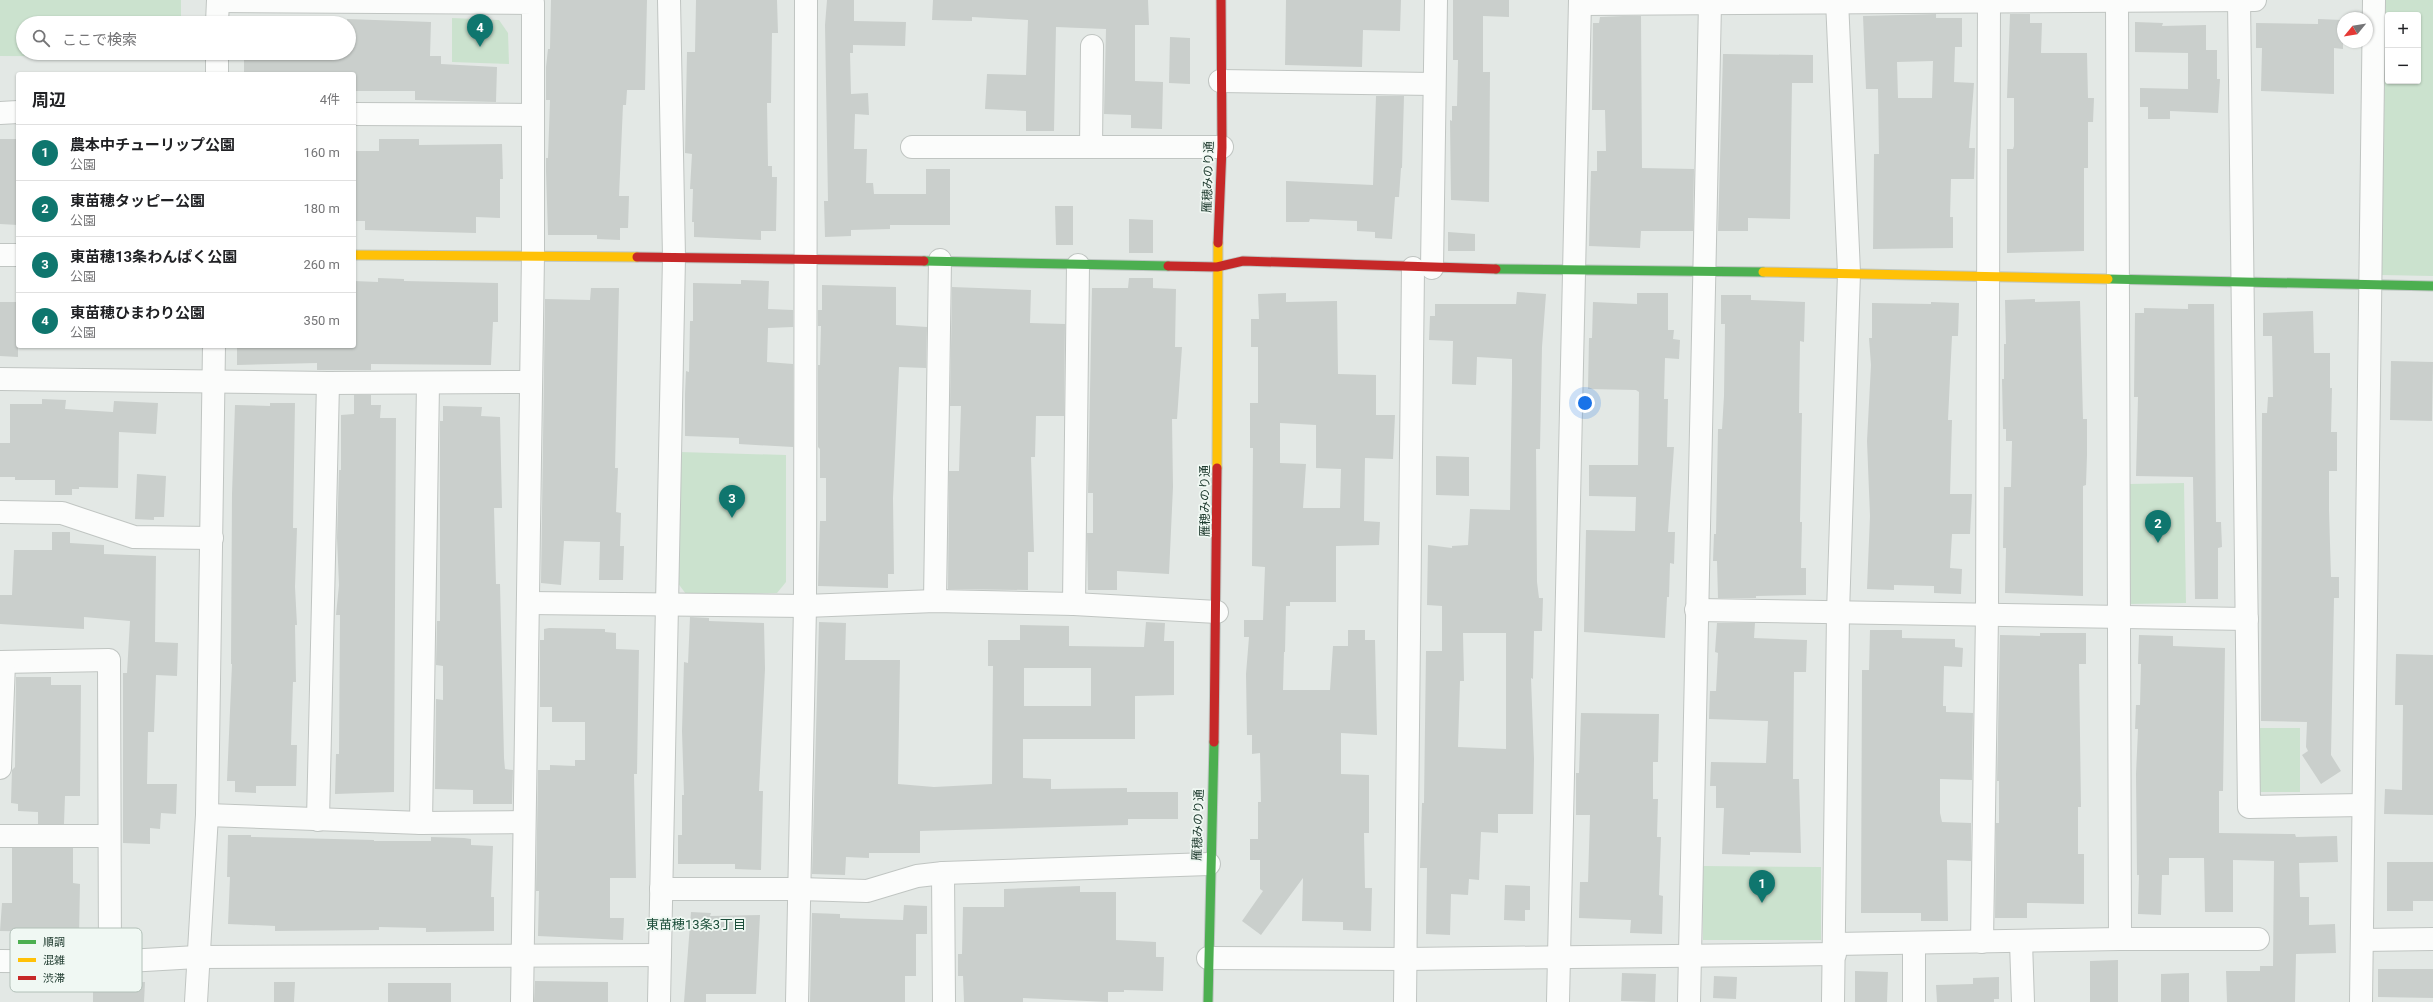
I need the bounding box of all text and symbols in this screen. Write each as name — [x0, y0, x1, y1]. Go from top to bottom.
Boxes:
north arrow — [2337, 12, 2373, 48]
map controls — [2385, 12, 2421, 84]
button: + — [2385, 12, 2421, 48]
pin: 4 — [467, 14, 493, 47]
search box — [16, 16, 356, 60]
icon: search — [30, 27, 52, 49]
text: ここで検索 — [62, 31, 137, 49]
button: − — [2385, 48, 2421, 84]
text: 周辺 — [32, 90, 66, 110]
text: 4件 — [320, 92, 340, 107]
text: 農本中チューリップ公園 — [70, 136, 235, 154]
street label: 雁穂みのり通 — [1200, 141, 1216, 213]
text: 1 — [41, 145, 49, 160]
text: 160 m — [303, 145, 340, 160]
text: 公園 — [70, 157, 96, 172]
text: 東苗穂タッピー公園 — [70, 192, 205, 210]
text: 2 — [41, 201, 49, 216]
text: 180 m — [303, 201, 340, 216]
text: 公園 — [70, 213, 96, 228]
text: 東苗穂13条わんぱく公園 — [70, 248, 237, 266]
text: 3 — [41, 257, 49, 272]
text: 260 m — [303, 257, 340, 272]
text: 公園 — [70, 269, 96, 284]
text: 東苗穂ひまわり公園 — [70, 304, 205, 322]
text: 4 — [41, 313, 49, 328]
text: 350 m — [303, 313, 340, 328]
text: 公園 — [70, 325, 96, 340]
your location — [1575, 393, 1595, 413]
street label: 雁穂みのり通 — [1198, 465, 1212, 537]
pin: 3 — [719, 485, 745, 518]
pin: 2 — [2145, 510, 2171, 543]
street label: 雁穂みのり通 — [1190, 789, 1206, 861]
pin: 1 — [1749, 870, 1775, 903]
district label: 東苗穂13条3丁目 — [646, 917, 746, 932]
legend — [10, 928, 142, 992]
text: 順調 — [43, 936, 65, 949]
text: 混雑 — [43, 954, 65, 967]
text: 渋滞 — [43, 972, 65, 985]

